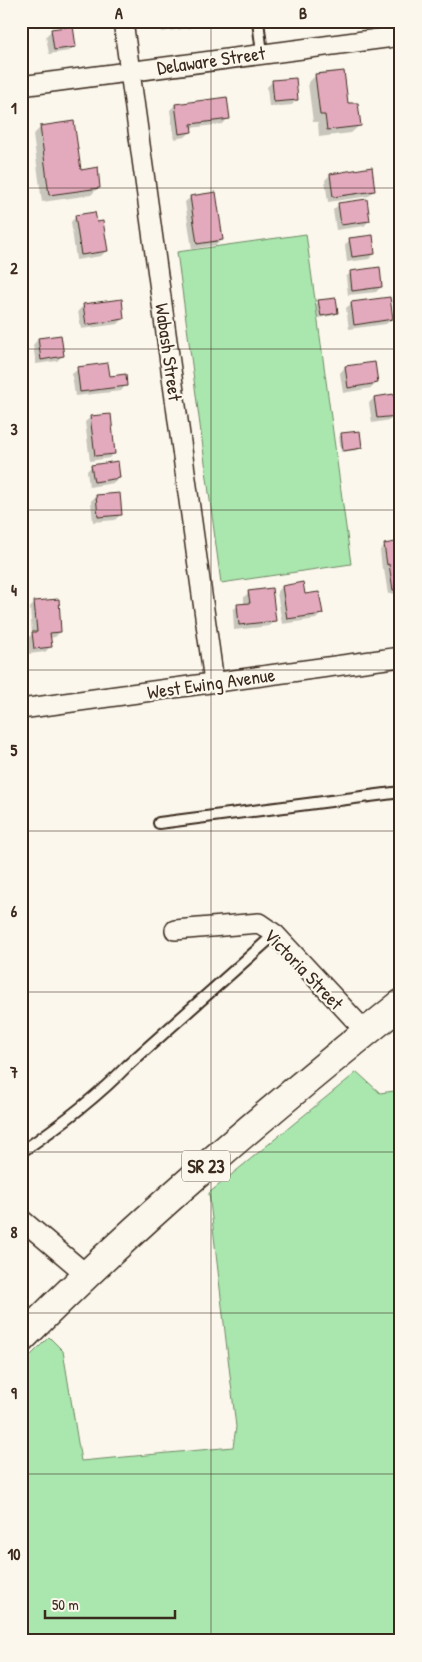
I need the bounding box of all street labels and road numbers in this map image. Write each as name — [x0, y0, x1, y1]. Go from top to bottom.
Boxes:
street label: Delaware Street — [155, 39, 267, 80]
street label: Wabash Street — [149, 302, 189, 403]
street label: West Ewing Avenue — [146, 661, 277, 705]
street label: Victoria Street — [258, 923, 350, 1016]
road number: SR 23 — [182, 1150, 230, 1182]

